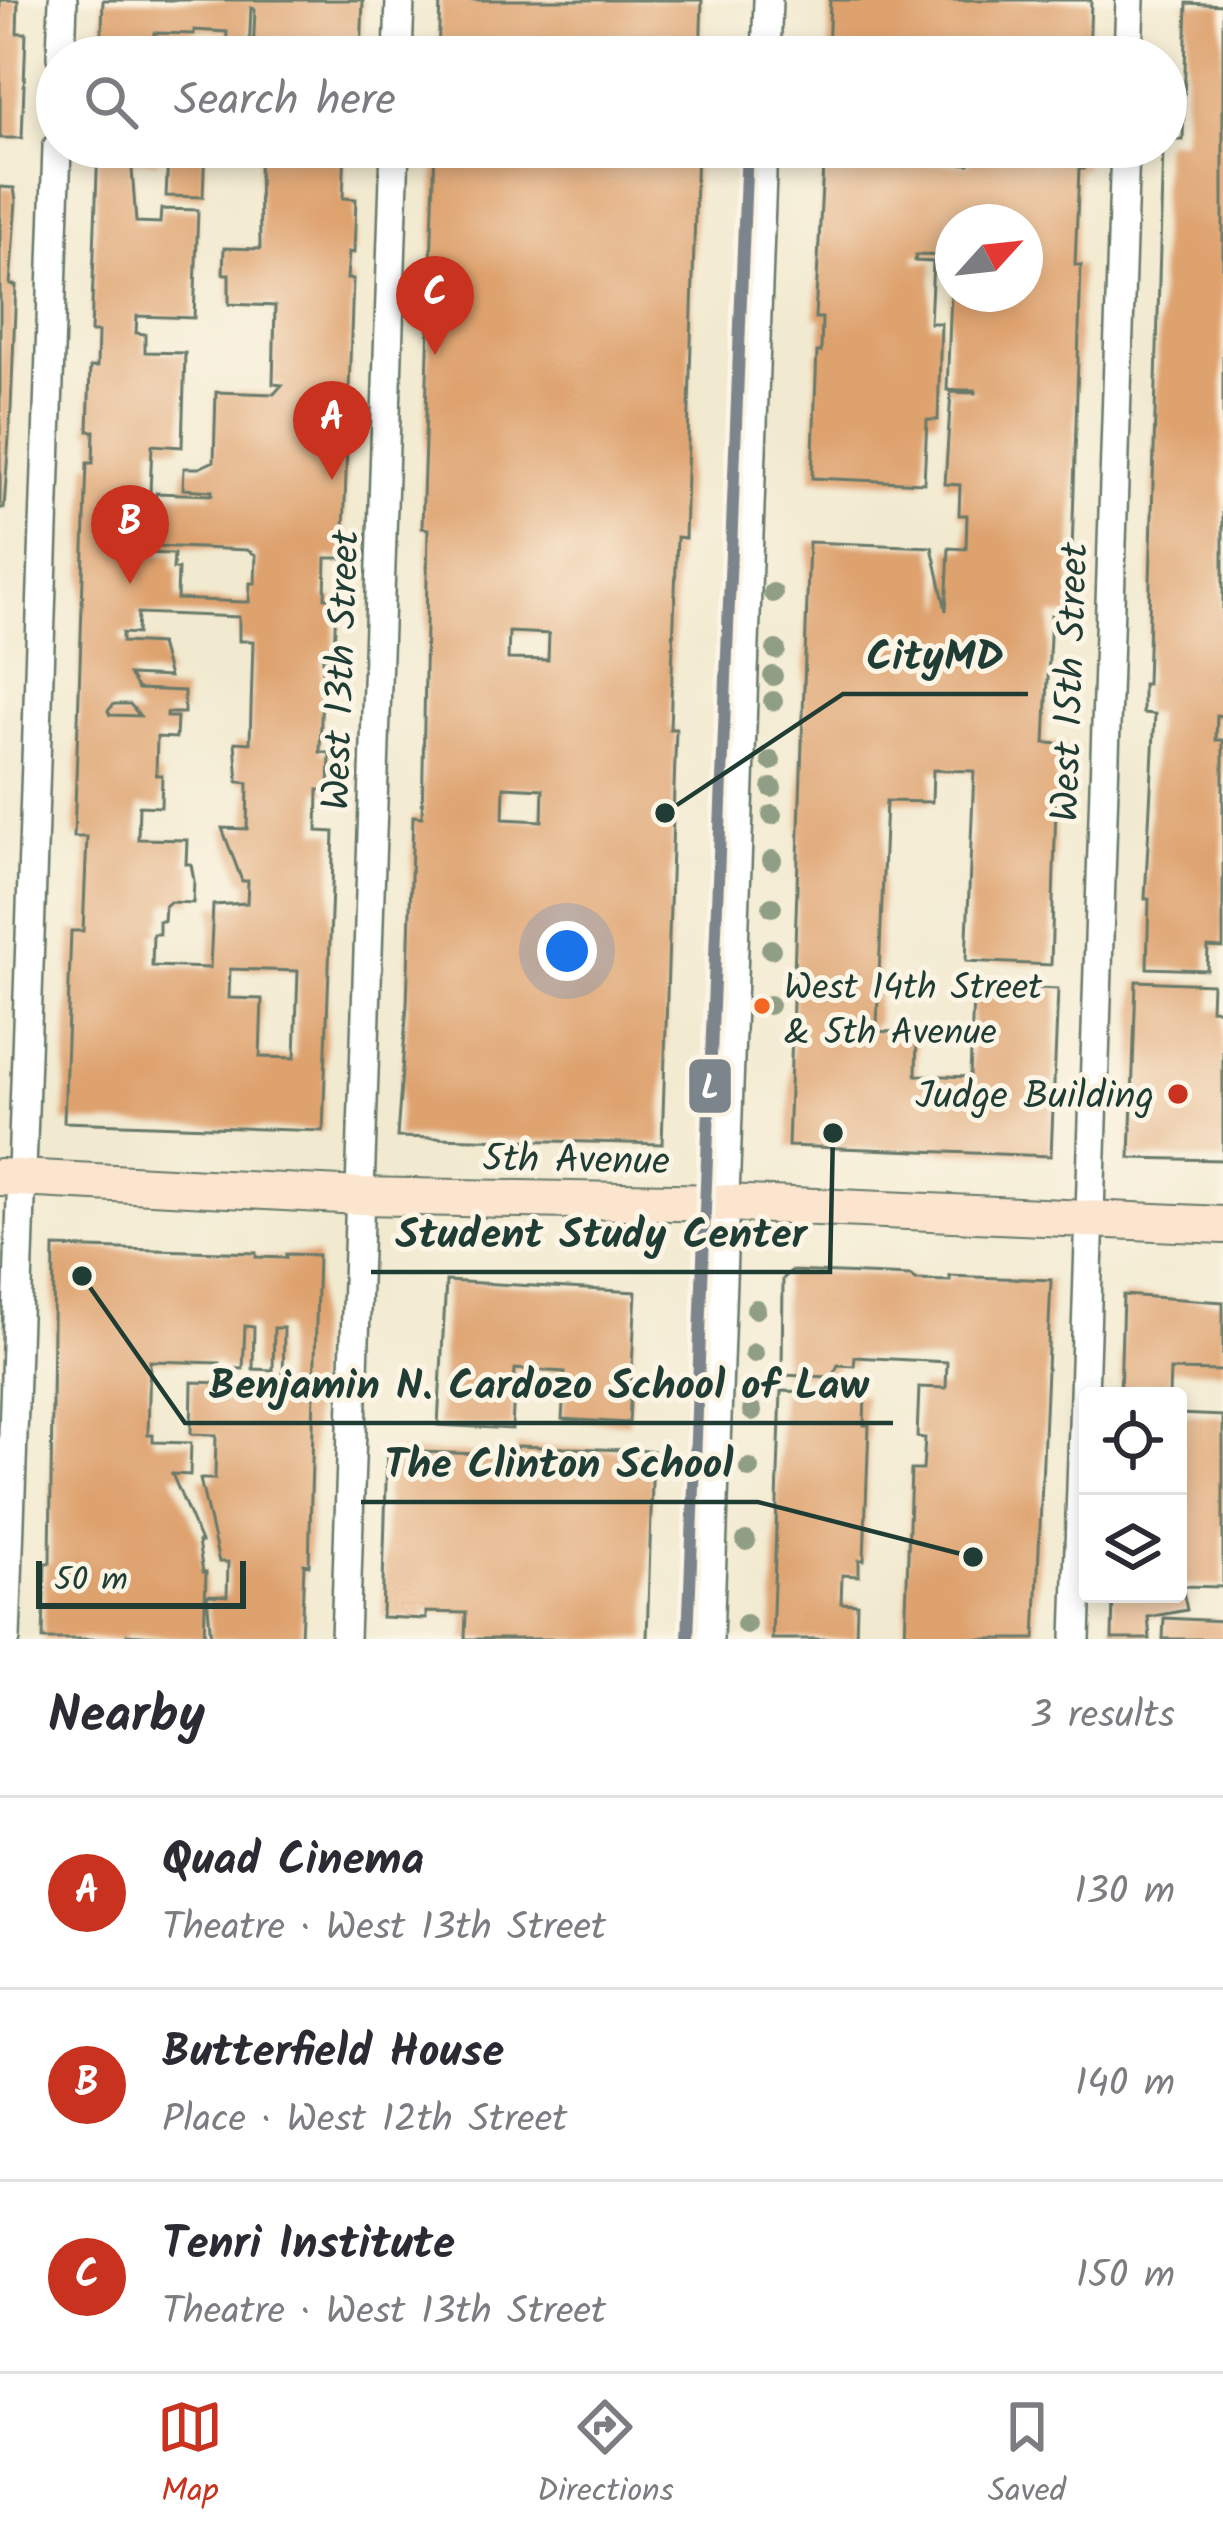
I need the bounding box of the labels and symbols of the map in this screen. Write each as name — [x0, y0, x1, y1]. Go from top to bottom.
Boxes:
north arrow — [935, 204, 1043, 312]
pin: C — [396, 256, 474, 355]
pin: A — [293, 381, 371, 480]
pin: B — [91, 485, 169, 584]
street label: West 13th Street — [307, 528, 379, 811]
street label: West 15th Street — [1036, 541, 1108, 823]
callout: CityMD — [843, 616, 1028, 694]
text: CityMD — [866, 625, 1004, 692]
your location — [537, 921, 597, 981]
place label: West 14th Street & 5th Avenue — [784, 961, 1043, 1063]
marker: West 14th Street & 5th Avenue — [751, 995, 773, 1017]
line badge: L — [687, 1057, 733, 1115]
text: L — [701, 1063, 719, 1116]
place label: Judge Building — [915, 1067, 1154, 1129]
marker: Judge Building — [1165, 1081, 1191, 1107]
street label: 5th Avenue — [482, 1129, 670, 1195]
callout: Student Study Center — [371, 1194, 830, 1272]
text: Student Study Center — [395, 1203, 809, 1270]
callout: Benjamin N. Cardozo School of Law — [185, 1345, 893, 1423]
text: Benjamin N. Cardozo School of Law — [209, 1354, 870, 1421]
callout: The Clinton School — [361, 1424, 758, 1502]
text: The Clinton School — [385, 1433, 734, 1500]
scale bar — [36, 1555, 246, 1608]

